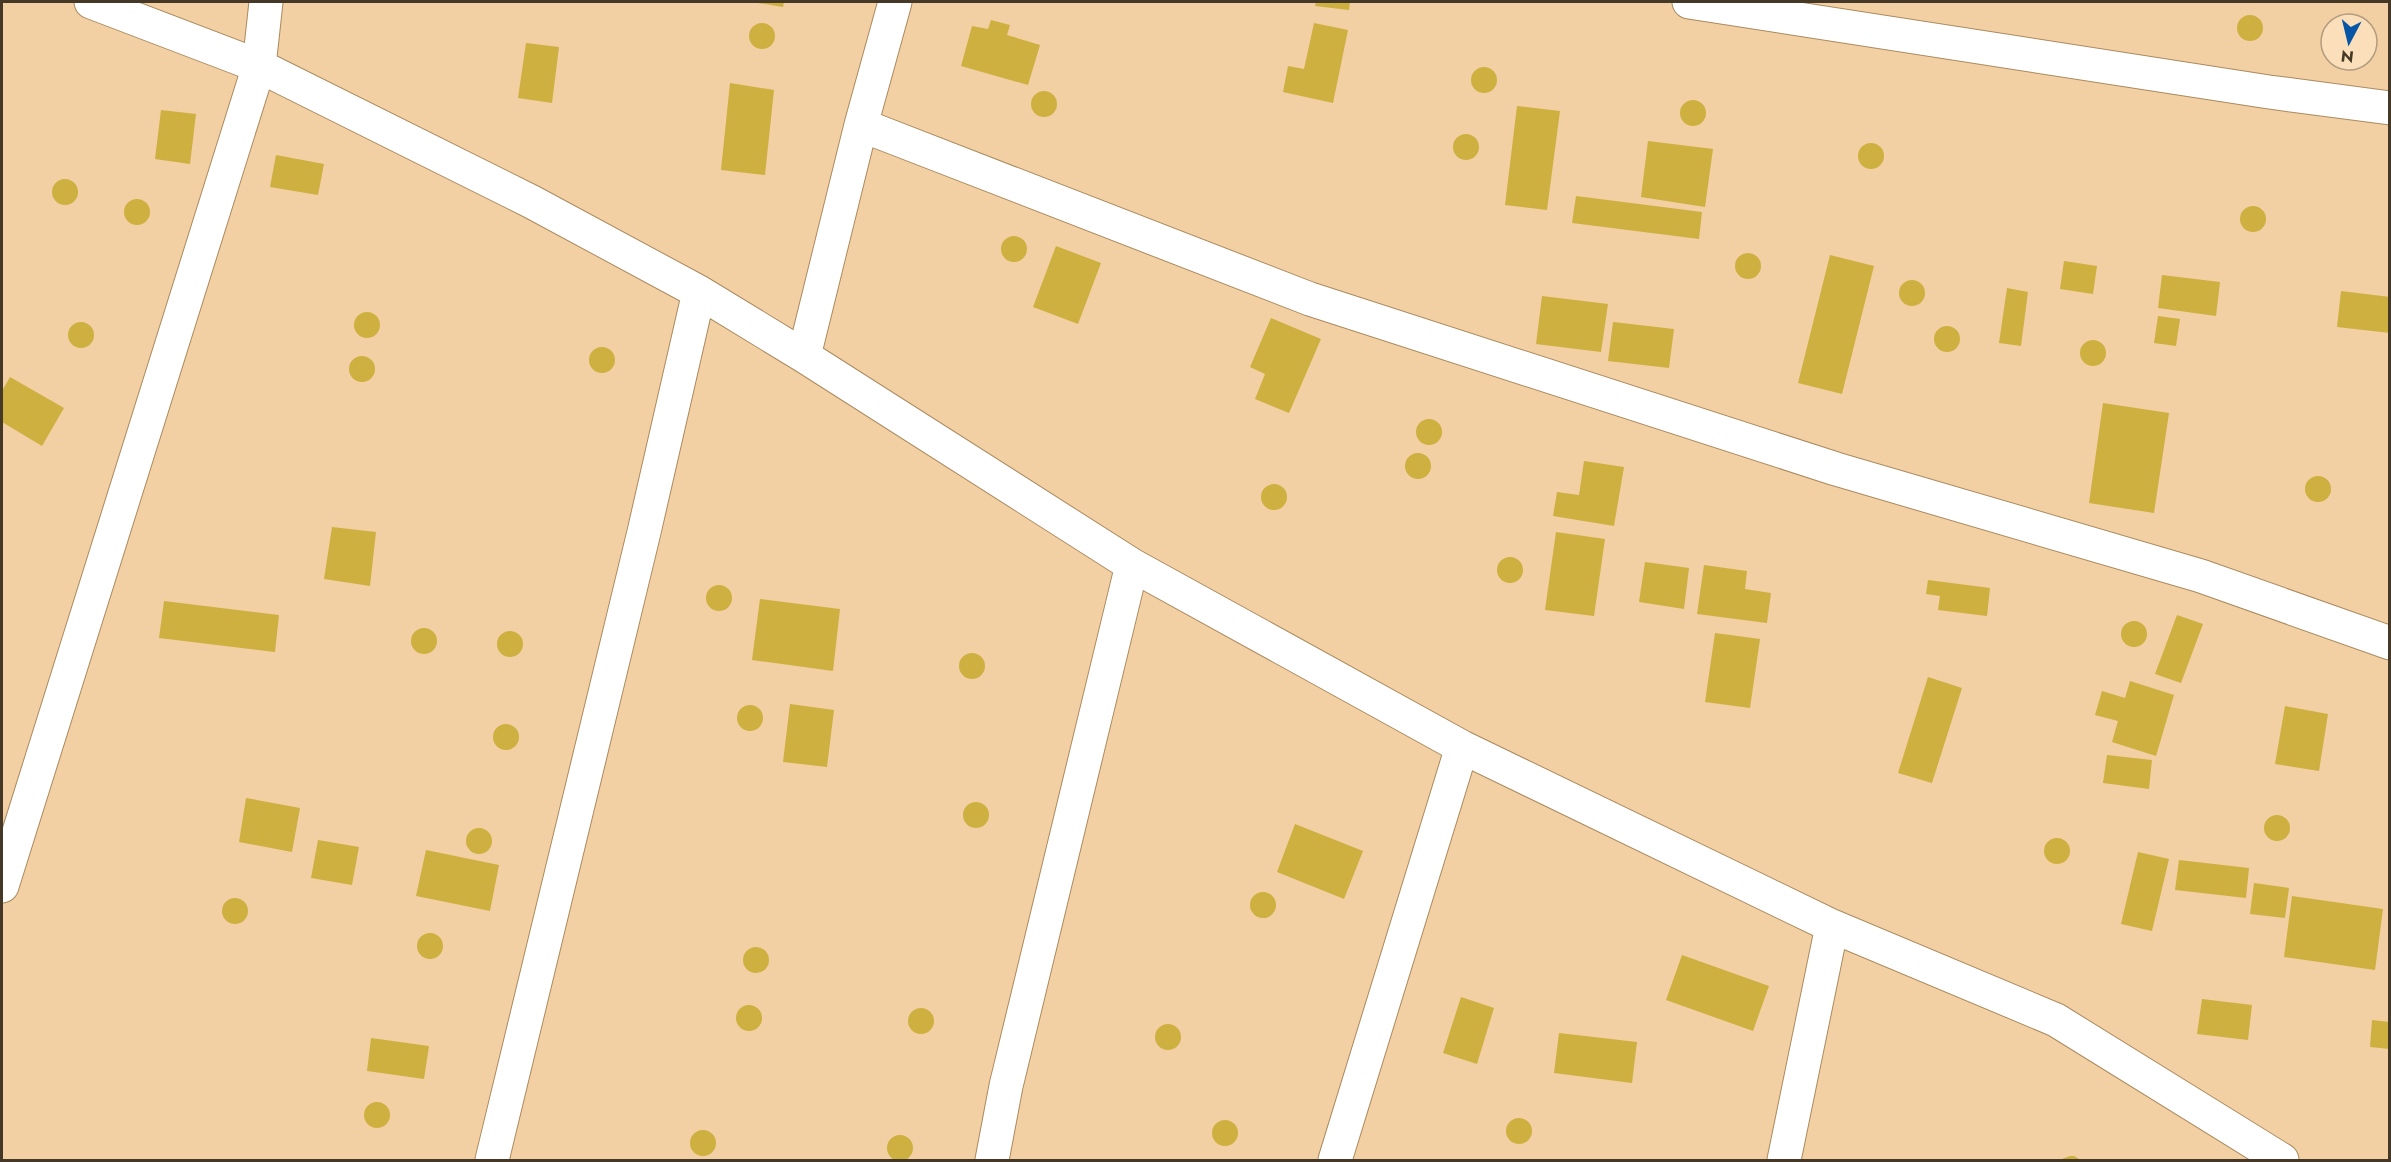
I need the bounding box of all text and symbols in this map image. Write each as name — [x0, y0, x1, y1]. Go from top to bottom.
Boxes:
north arrow — [2319, 12, 2379, 72]
text: N — [2340, 44, 2355, 69]

